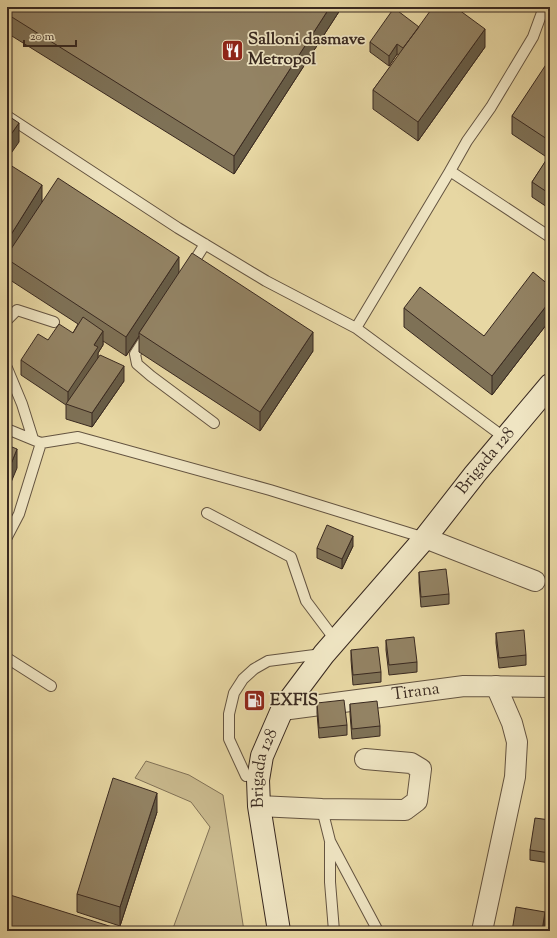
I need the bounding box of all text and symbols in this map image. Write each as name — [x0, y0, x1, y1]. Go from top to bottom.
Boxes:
scale bar — [24, 22, 76, 48]
text: 20 m — [30, 28, 55, 46]
place label: Salloni dasmave Metropol — [248, 28, 365, 72]
restaurant icon: Salloni dasmave Metropol — [220, 37, 246, 63]
street label: Brigada 128 — [451, 422, 521, 500]
street label: Tirana — [390, 677, 441, 707]
fuel station icon: EXFIS — [241, 688, 267, 714]
place label: EXFIS — [270, 689, 318, 713]
street label: Brigada 128 — [246, 725, 284, 809]

